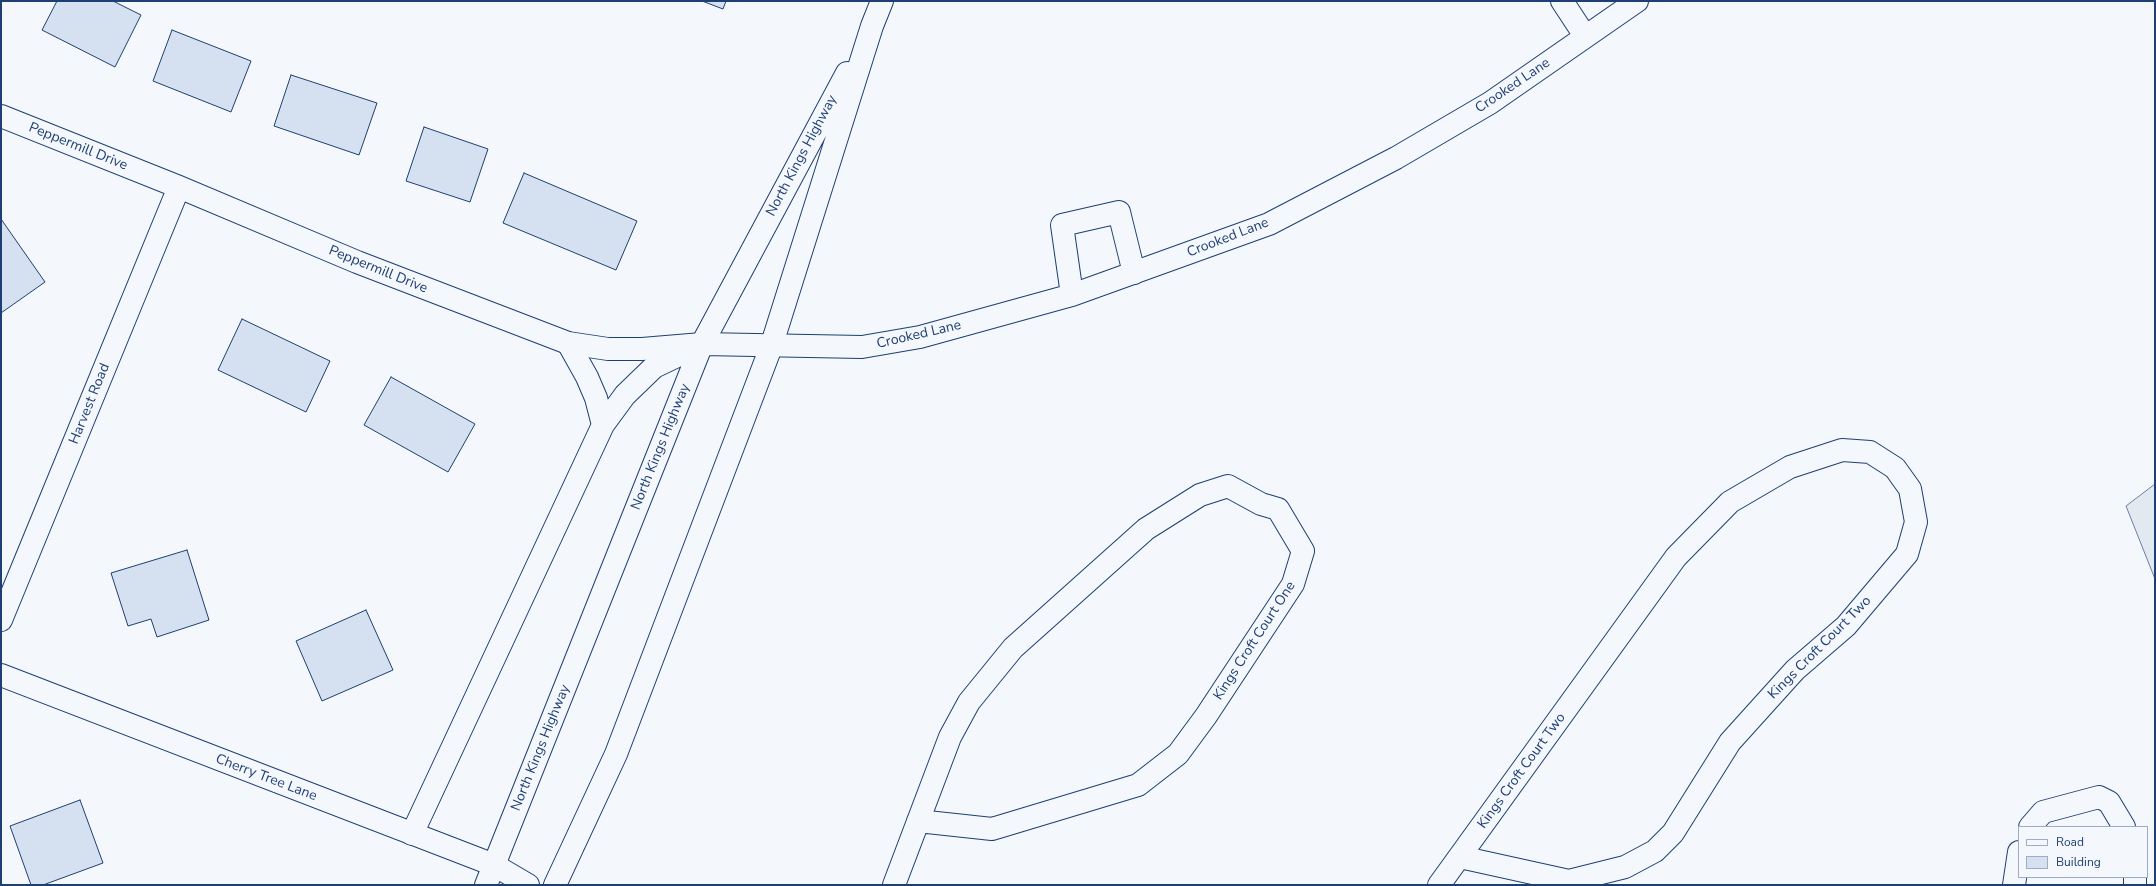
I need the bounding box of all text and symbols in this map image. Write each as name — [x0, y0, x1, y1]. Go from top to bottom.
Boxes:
street label: Crooked Lane — [1473, 55, 1553, 117]
street label: North Kings Highway — [763, 93, 841, 219]
street label: Peppermill Drive — [26, 120, 130, 174]
street label: Crooked Lane — [1185, 215, 1271, 261]
street label: Peppermill Drive — [326, 243, 430, 297]
street label: Crooked Lane — [875, 317, 963, 353]
street label: Harvest Road — [66, 361, 114, 447]
street label: North Kings Highway — [628, 381, 694, 513]
street label: Kings Croft Court One — [1210, 579, 1300, 703]
street label: Kings Croft Court Two — [1765, 593, 1875, 703]
street label: North Kings Highway — [508, 682, 574, 814]
street label: Kings Croft Court Two — [1474, 710, 1570, 832]
street label: Cherry Tree Lane — [213, 751, 319, 805]
legend — [2018, 826, 2148, 878]
text: Road — [2056, 834, 2084, 850]
text: Building — [2056, 854, 2101, 870]

